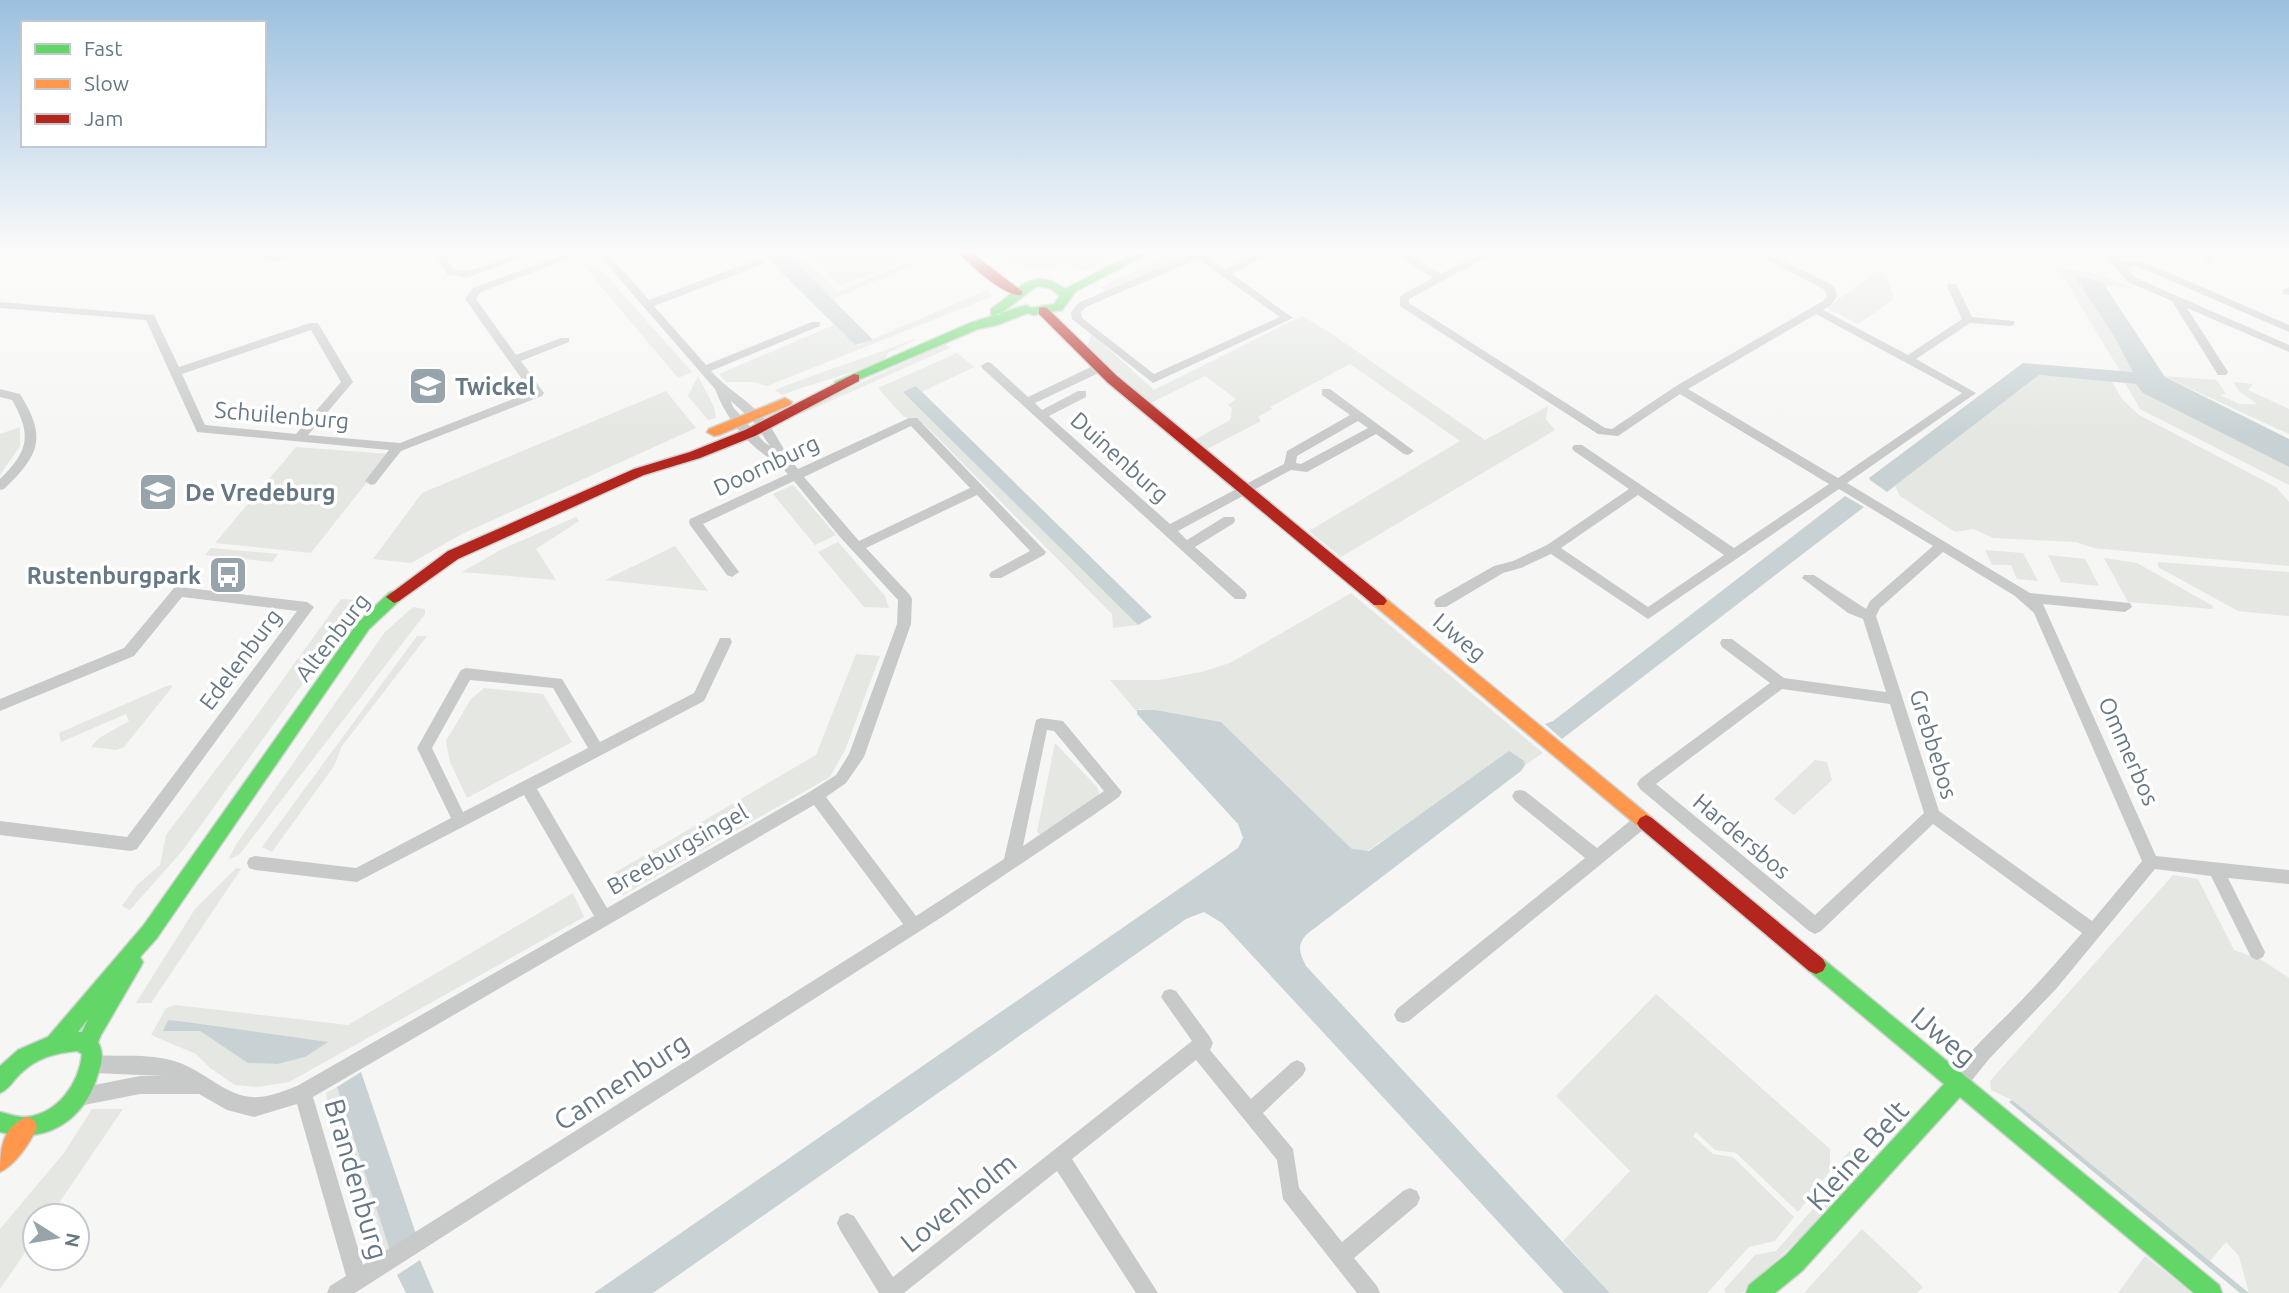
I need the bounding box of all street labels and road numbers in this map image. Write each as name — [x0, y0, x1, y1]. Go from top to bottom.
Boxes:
street label: Schuilenburg — [214, 397, 350, 433]
street label: Duinenburg — [1066, 407, 1174, 507]
street label: Doornburg — [709, 430, 823, 500]
street label: Altenburg — [290, 588, 374, 686]
street label: Edelenburg — [194, 604, 286, 714]
street label: IJweg — [1429, 608, 1491, 666]
street label: Grebbebos — [1906, 686, 1962, 802]
street label: Ommerbos — [2094, 693, 2164, 809]
street label: Hardersbos — [1689, 788, 1795, 884]
street label: Breeburgsingel — [602, 799, 752, 899]
street label: IJweg — [1906, 1000, 1982, 1072]
street label: Cannenburg — [548, 1026, 694, 1136]
street label: Kleine Belt — [1800, 1094, 1914, 1216]
street label: Brandenburg — [319, 1095, 395, 1263]
street label: Lovenholm — [894, 1146, 1022, 1258]

